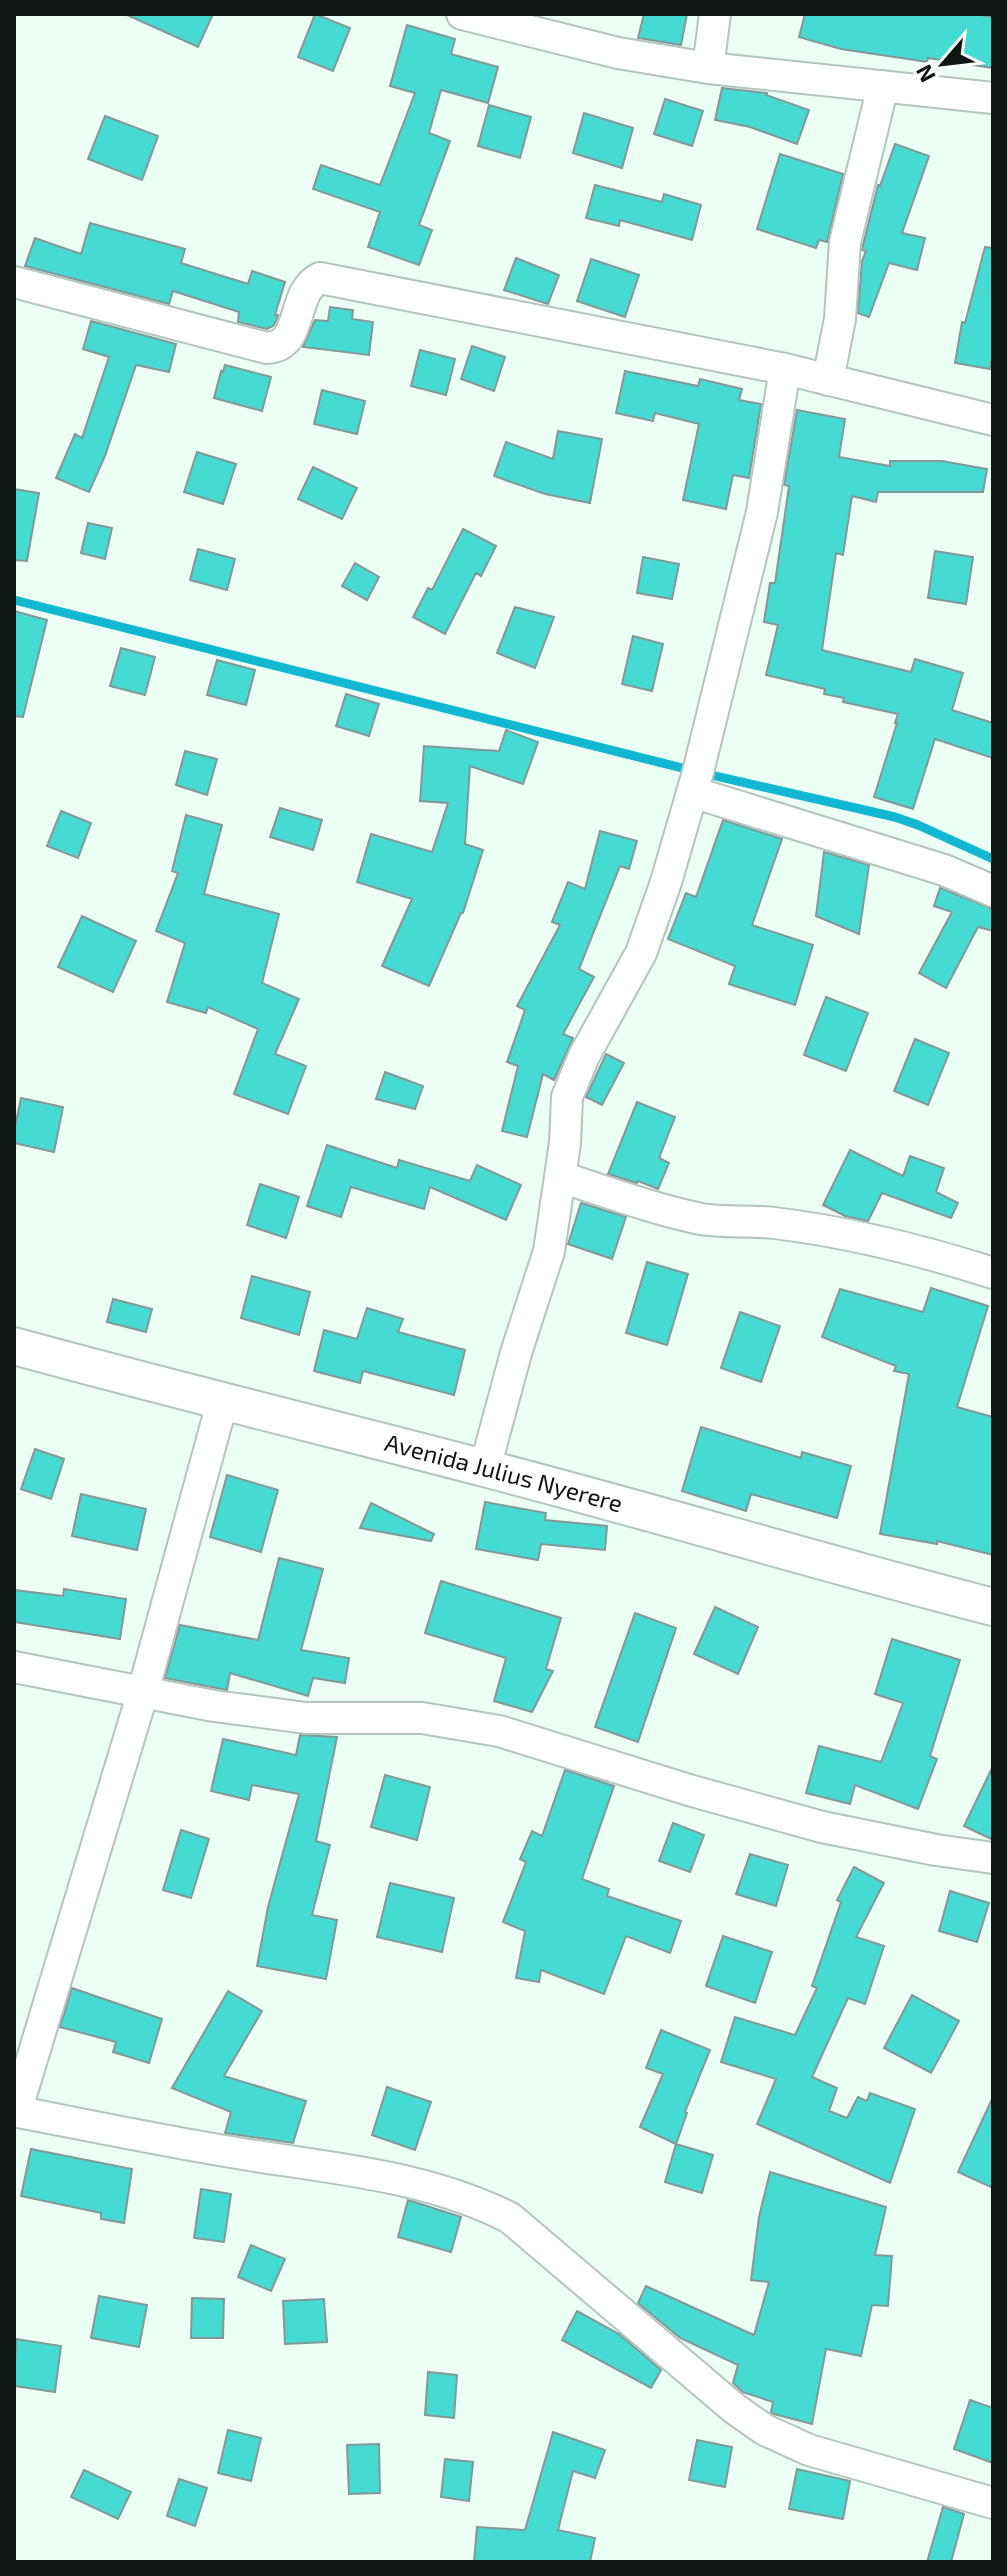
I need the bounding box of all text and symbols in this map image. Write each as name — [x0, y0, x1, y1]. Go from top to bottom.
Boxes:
north arrow — [903, 24, 983, 104]
text: N — [909, 61, 940, 87]
street label: Avenida Julius Nyerere — [382, 1427, 626, 1518]

